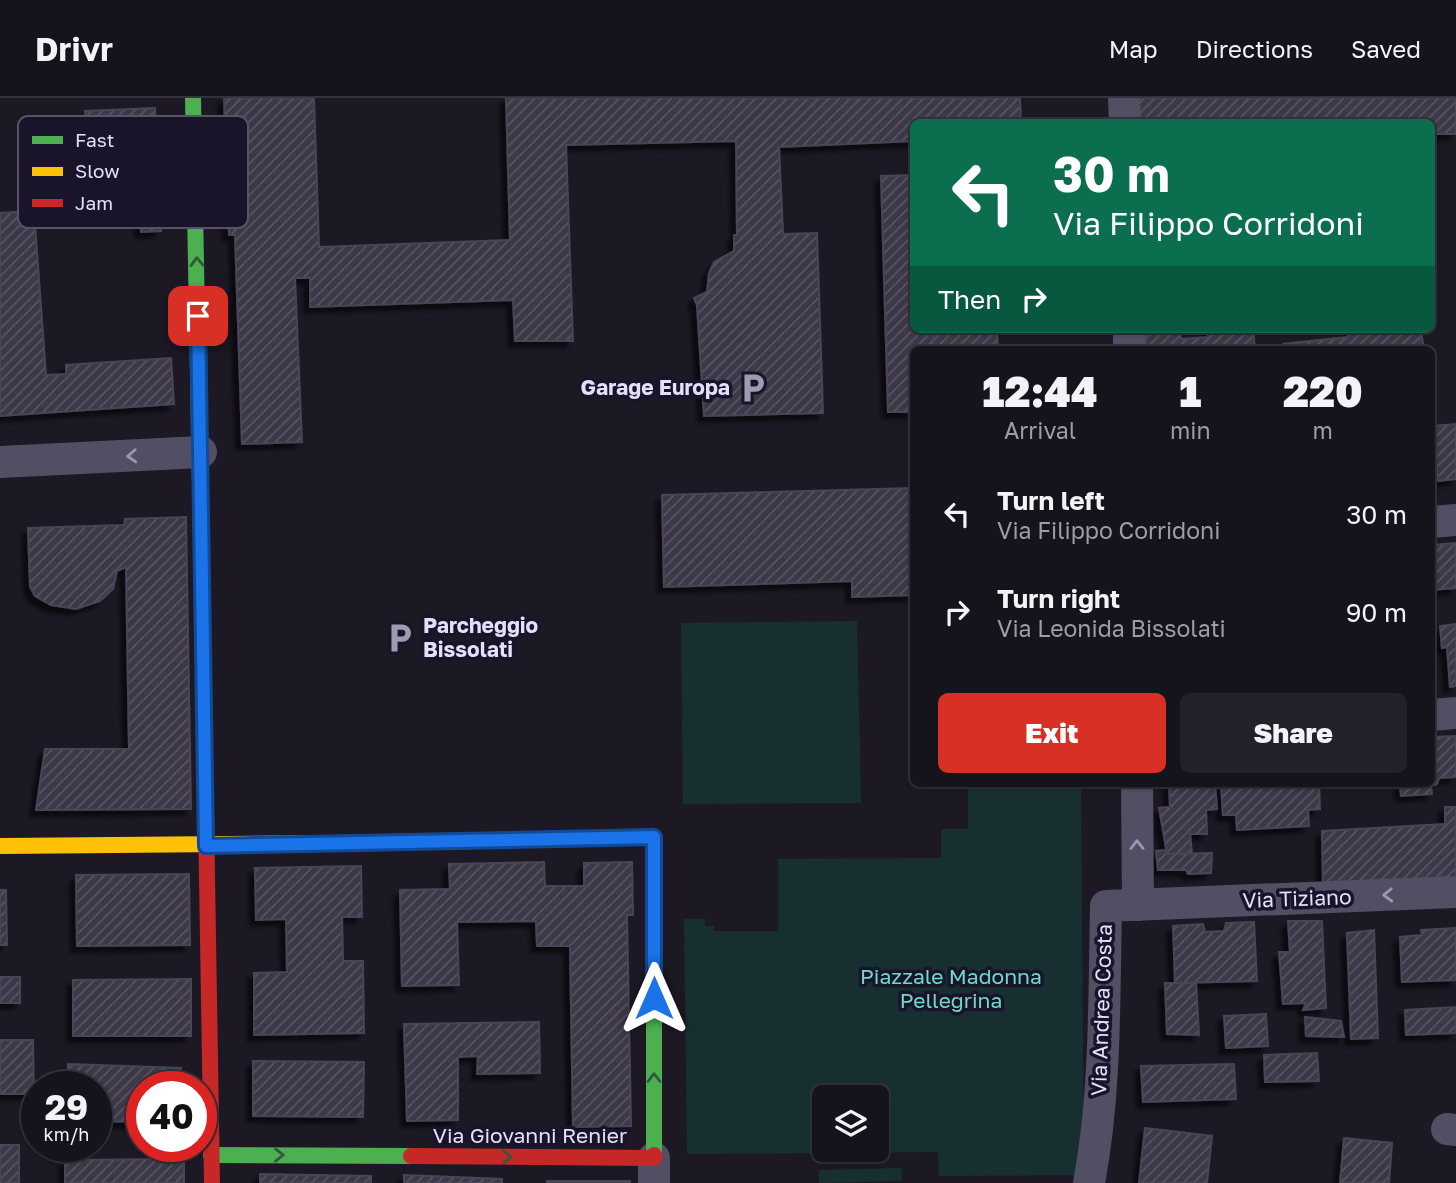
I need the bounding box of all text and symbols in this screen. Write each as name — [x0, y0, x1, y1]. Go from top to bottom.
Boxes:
text: Drivr — [35, 29, 113, 68]
text: Map — [1109, 34, 1158, 63]
text: Directions — [1196, 34, 1313, 63]
text: Saved — [1351, 34, 1421, 63]
legend — [18, 116, 248, 228]
text: Fast — [75, 128, 114, 151]
text: 30 m — [1053, 144, 1170, 203]
icon: left — [938, 147, 1029, 238]
text: Slow — [75, 159, 120, 182]
text: Jam — [75, 191, 113, 214]
text: Via Filippo Corridoni — [1053, 204, 1364, 242]
one-way arrow — [189, 256, 204, 267]
icon: right — [1015, 280, 1053, 318]
text: Then — [938, 284, 1001, 315]
pin — [168, 286, 228, 346]
icon: arrive — [179, 297, 217, 335]
text: 12:44 — [982, 366, 1098, 416]
text: 1 — [1179, 366, 1201, 416]
text: 220 — [1283, 366, 1363, 416]
parking icon: Garage Europa — [736, 371, 770, 405]
place label: Garage Europa — [581, 374, 730, 400]
text: Arrival — [1004, 416, 1076, 444]
text: min — [1170, 416, 1211, 444]
text: m — [1313, 416, 1333, 444]
one-way arrow — [127, 448, 138, 463]
text: Turn left — [997, 485, 1105, 516]
icon: left — [938, 495, 976, 533]
text: 30 m — [1346, 499, 1407, 530]
text: Via Filippo Corridoni — [997, 516, 1220, 544]
text: Turn right — [997, 583, 1120, 614]
icon: right — [938, 593, 976, 631]
text: 90 m — [1346, 597, 1407, 628]
place label: Parcheggio Bissolati — [423, 612, 538, 662]
text: Via Leonida Bissolati — [997, 614, 1226, 642]
parking icon: Parcheggio Bissolati — [383, 621, 417, 655]
button: Exit — [938, 693, 1166, 773]
button: Share — [1180, 693, 1407, 773]
one-way arrow — [1129, 839, 1145, 849]
street label: Via Tiziano — [1242, 883, 1352, 913]
one-way arrow — [1382, 887, 1393, 902]
street label: Via Andrea Costa — [1085, 923, 1117, 1096]
position arrow — [617, 961, 691, 1035]
park label: Piazzale Madonna Pellegrina — [860, 963, 1042, 1013]
speed limit sign: 40 — [126, 1071, 217, 1162]
one-way arrow — [646, 1072, 662, 1083]
map controls — [812, 1085, 889, 1162]
button: layers — [812, 1085, 889, 1162]
text: 29 — [45, 1086, 88, 1128]
street label: Via Giovanni Renier — [433, 1122, 627, 1148]
text: km/h — [44, 1123, 89, 1145]
one-way arrow — [275, 1147, 285, 1163]
one-way arrow — [502, 1149, 513, 1165]

